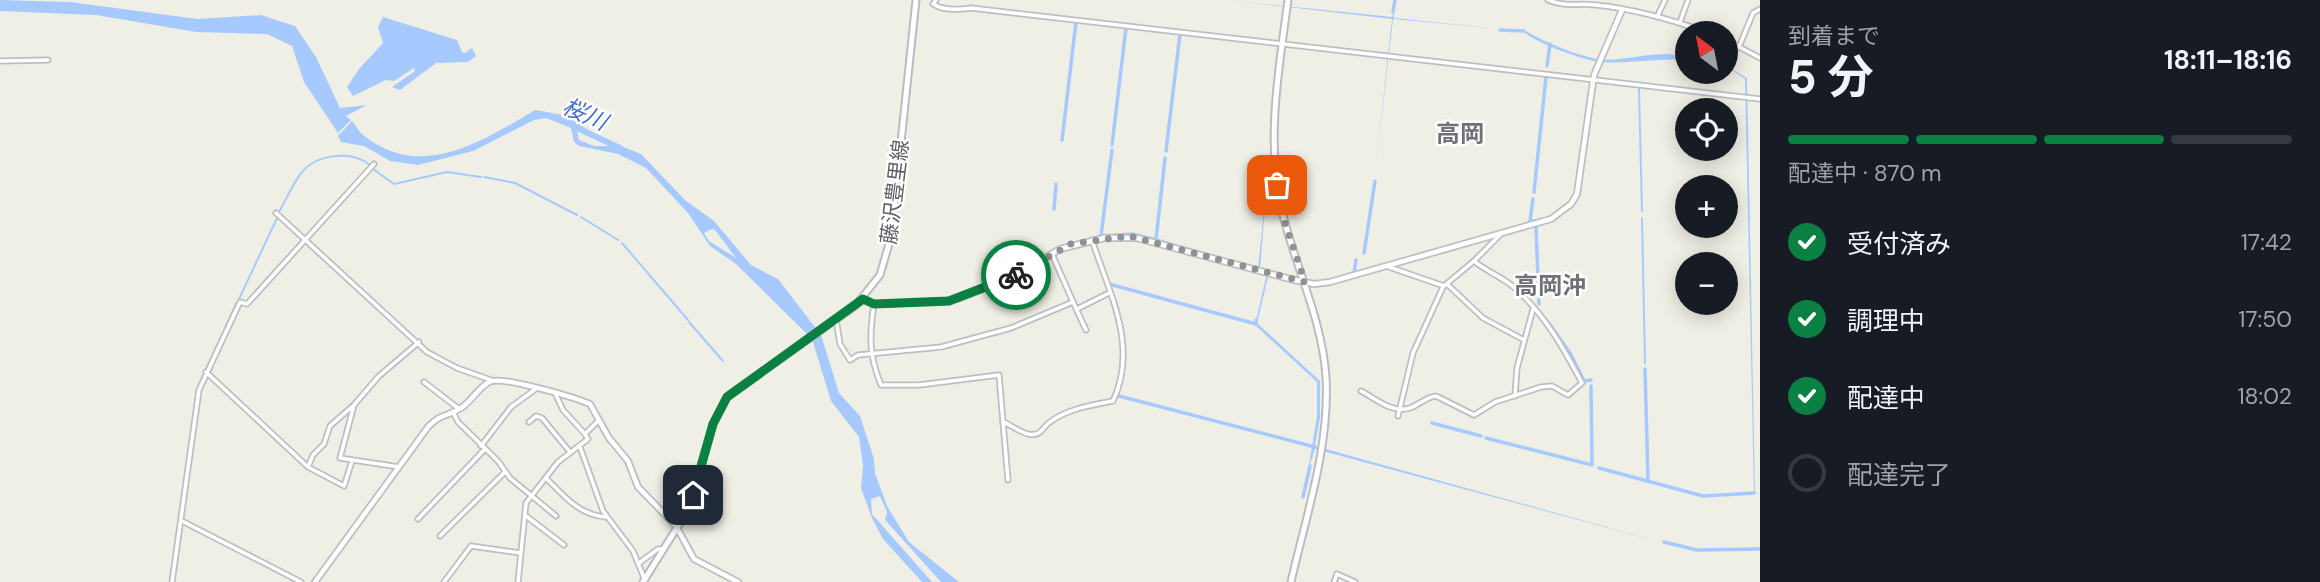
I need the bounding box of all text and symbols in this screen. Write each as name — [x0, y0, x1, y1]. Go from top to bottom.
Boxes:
north arrow — [1675, 21, 1738, 84]
map controls — [1675, 21, 1738, 315]
text: 到着まで — [1788, 21, 1880, 51]
text: 18:11–18:16 — [2164, 43, 2292, 77]
text: 5 分 — [1788, 47, 1873, 107]
water label: 桜川 — [558, 91, 615, 138]
button: locate — [1675, 98, 1738, 161]
district label: 高岡 — [1436, 118, 1484, 149]
street label: 藤沢豊里線 — [875, 138, 915, 246]
pin — [1247, 155, 1307, 215]
text: 配達中 · 870 m — [1788, 158, 1941, 188]
icon: bag — [1258, 166, 1296, 204]
button: + — [1675, 175, 1738, 238]
icon: check — [1788, 223, 1826, 261]
text: 受付済み — [1847, 227, 1951, 261]
text: 17:42 — [2241, 227, 2292, 257]
courier — [981, 240, 1051, 310]
button: − — [1675, 252, 1738, 315]
icon: bike — [997, 256, 1035, 294]
district label: 高岡沖 — [1514, 270, 1586, 301]
icon: check — [1788, 300, 1826, 338]
text: 調理中 — [1847, 304, 1925, 338]
text: 17:50 — [2238, 304, 2292, 334]
icon: check — [1788, 377, 1826, 415]
text: 配達中 — [1847, 381, 1925, 415]
text: 18:02 — [2237, 381, 2292, 411]
text: 配達完了 — [1847, 458, 1951, 492]
pin — [663, 465, 723, 525]
icon: home — [674, 476, 712, 514]

